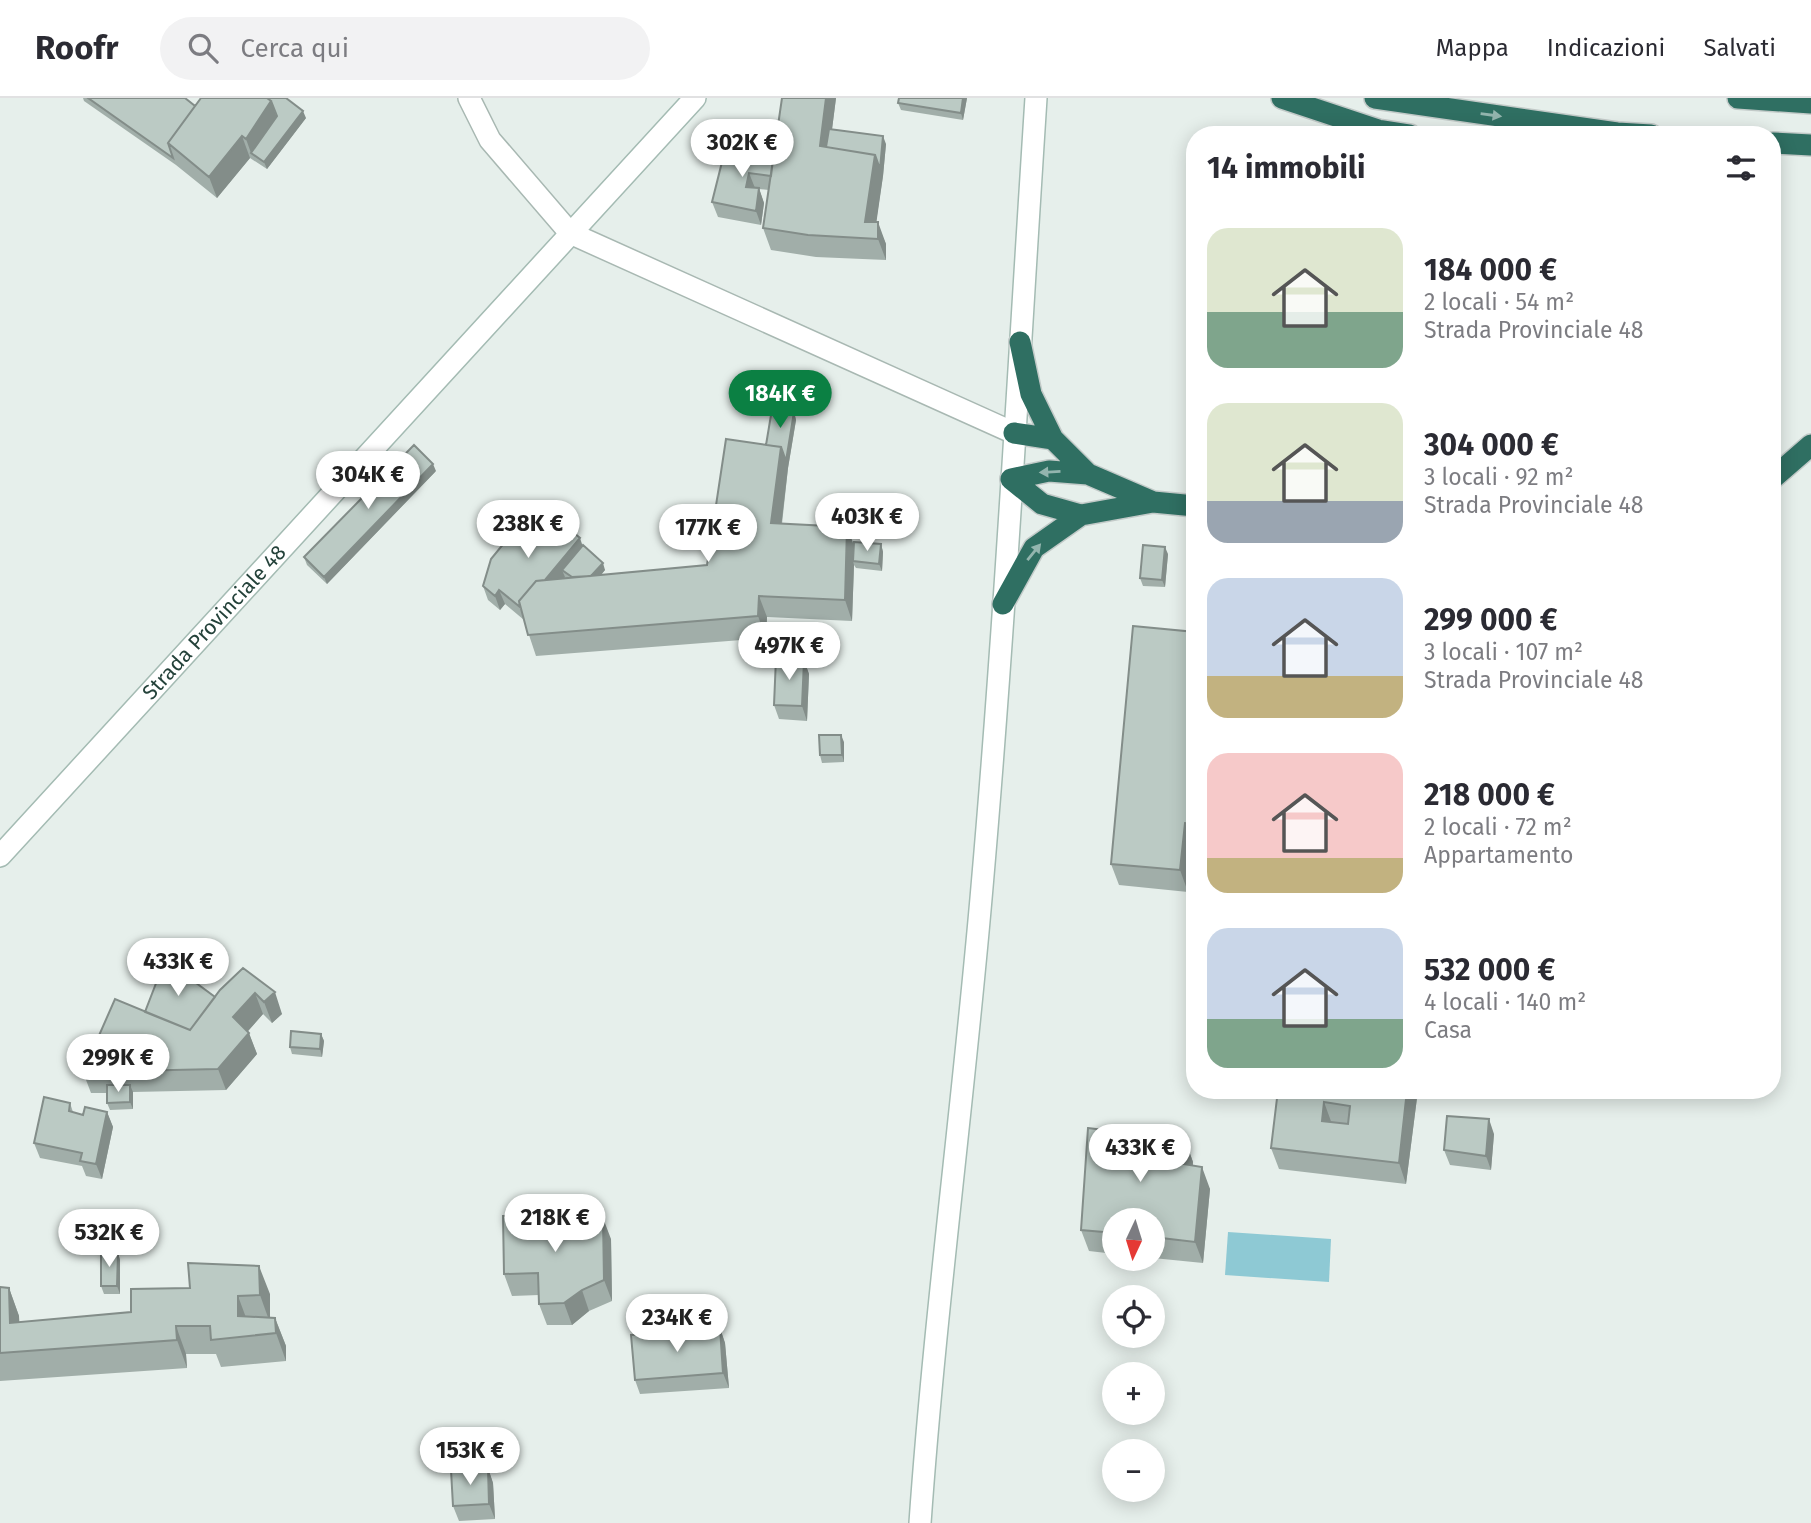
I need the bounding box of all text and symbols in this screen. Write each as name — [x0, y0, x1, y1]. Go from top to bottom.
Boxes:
search box — [160, 17, 650, 80]
text: Roofr — [35, 28, 118, 68]
icon: search — [184, 29, 222, 67]
text: Cerca qui — [240, 33, 349, 64]
text: Mappa — [1436, 34, 1509, 62]
text: Indicazioni — [1547, 34, 1665, 62]
text: Salvati — [1703, 34, 1776, 62]
one-way arrow — [1480, 110, 1502, 121]
pin: 302K € — [685, 120, 799, 179]
text: 302K € — [707, 128, 777, 156]
icon: filters — [1722, 149, 1760, 187]
text: 14 immobili — [1207, 150, 1365, 186]
text: 184 000 € — [1424, 252, 1557, 288]
icon: home — [1263, 256, 1347, 340]
text: 2 locali · 54 m² — [1424, 288, 1574, 316]
text: Strada Provinciale 48 — [1424, 316, 1643, 344]
pin: 184K € — [723, 370, 837, 430]
text: 184K € — [745, 379, 815, 407]
text: 304 000 € — [1424, 427, 1559, 463]
icon: home — [1263, 431, 1347, 515]
pin: 304K € — [311, 452, 425, 511]
text: 304K € — [332, 460, 404, 488]
text: 3 locali · 92 m² — [1424, 463, 1573, 491]
one-way arrow — [1039, 467, 1061, 478]
text: Strada Provinciale 48 — [1424, 491, 1643, 519]
pin: 403K € — [810, 494, 924, 553]
pin: 238K € — [471, 500, 585, 560]
text: 403K € — [831, 502, 903, 530]
pin: 177K € — [651, 504, 765, 564]
text: 238K € — [493, 509, 563, 537]
text: 177K € — [675, 513, 741, 541]
street label: Strada Provinciale 48 — [137, 540, 292, 705]
one-way arrow — [1026, 543, 1041, 561]
text: 299 000 € — [1424, 602, 1557, 638]
icon: home — [1263, 606, 1347, 690]
pin: 497K € — [732, 622, 846, 682]
text: 497K € — [754, 631, 824, 659]
text: 3 locali · 107 m² — [1424, 638, 1583, 666]
text: Strada Provinciale 48 — [1424, 666, 1643, 694]
text: 218 000 € — [1424, 777, 1555, 813]
icon: home — [1263, 781, 1347, 865]
text: 2 locali · 72 m² — [1424, 813, 1572, 841]
text: Appartamento — [1424, 841, 1573, 869]
pin: 433K € — [121, 939, 235, 998]
text: 433K € — [143, 947, 213, 975]
text: 532 000 € — [1424, 952, 1555, 988]
icon: home — [1263, 956, 1347, 1040]
text: 4 locali · 140 m² — [1424, 988, 1586, 1016]
text: Casa — [1424, 1016, 1472, 1044]
pin: 299K € — [61, 1034, 175, 1094]
text: 299K € — [82, 1043, 154, 1071]
pin: 433K € — [1083, 1124, 1197, 1184]
text: 433K € — [1105, 1133, 1175, 1161]
pin: 218K € — [498, 1194, 612, 1254]
text: 218K € — [520, 1203, 590, 1231]
north arrow — [1102, 1208, 1166, 1270]
map controls — [1102, 1208, 1165, 1502]
pin: 532K € — [52, 1210, 166, 1269]
text: 532K € — [74, 1218, 144, 1246]
button: locate — [1102, 1285, 1165, 1348]
pin: 234K € — [620, 1294, 734, 1354]
text: 234K € — [642, 1303, 712, 1331]
button: + — [1102, 1362, 1165, 1425]
pin: 153K € — [413, 1428, 527, 1487]
text: 153K € — [436, 1436, 504, 1464]
button: − — [1102, 1439, 1165, 1502]

